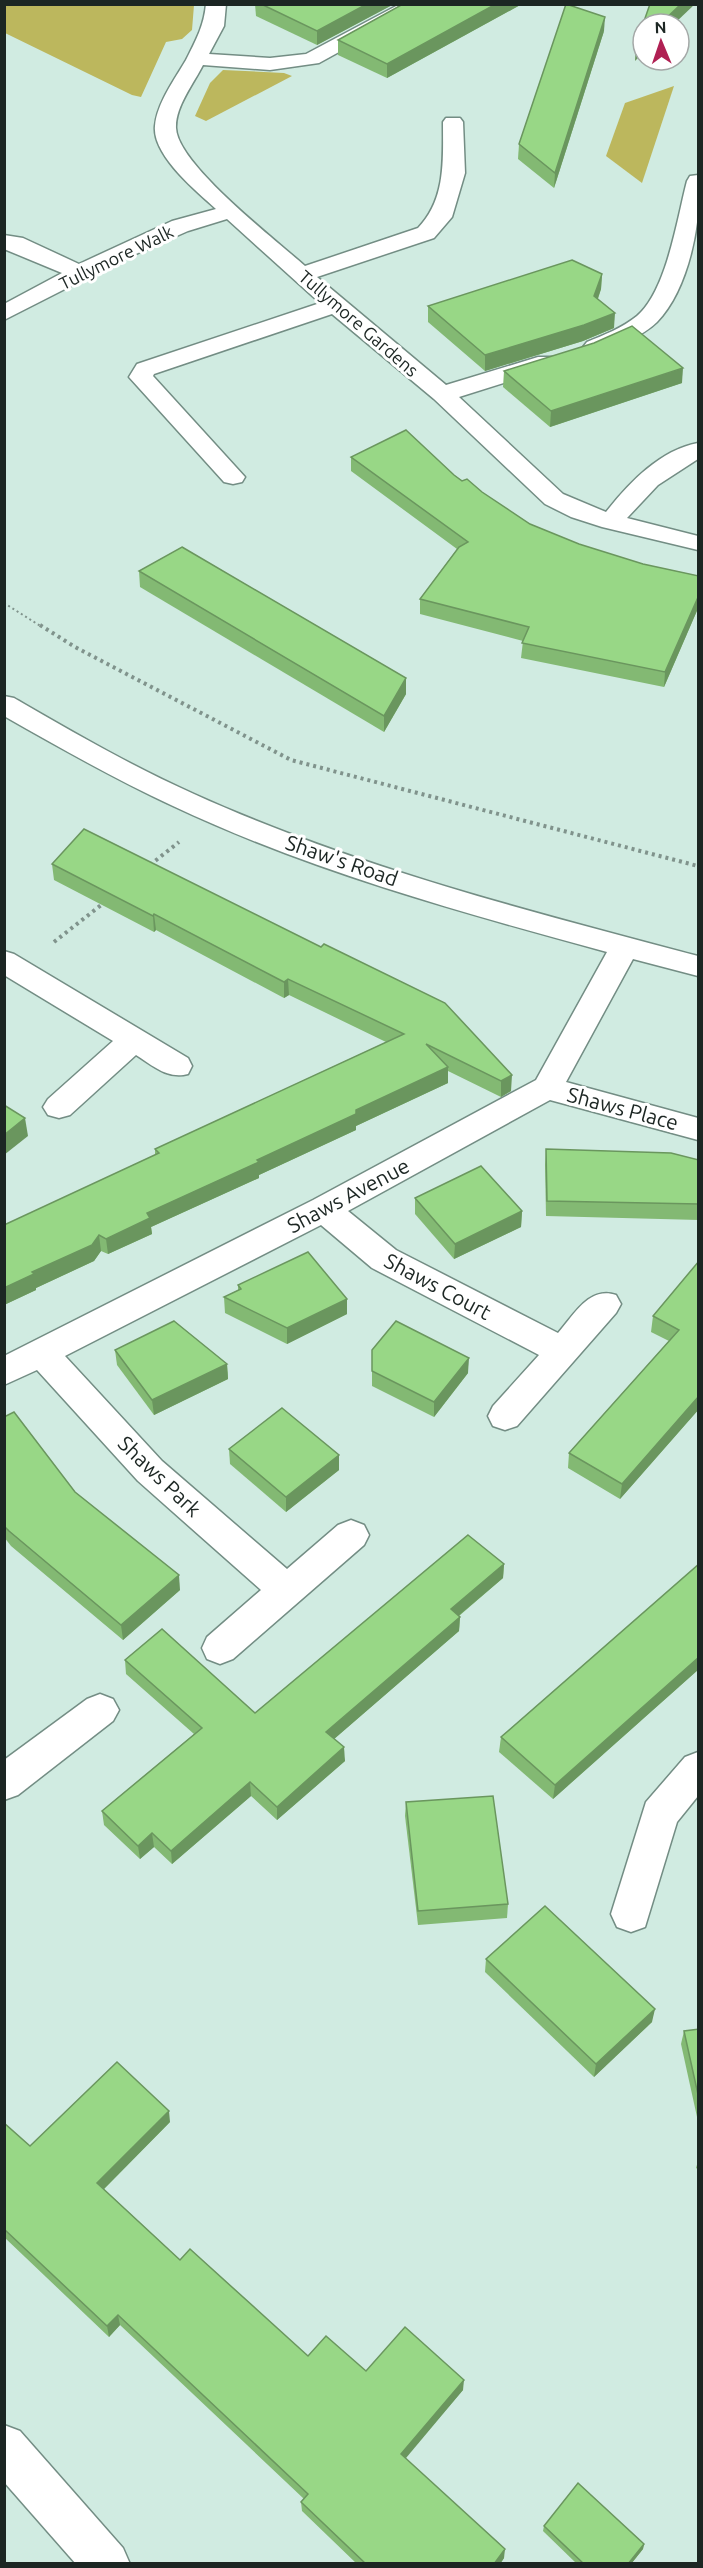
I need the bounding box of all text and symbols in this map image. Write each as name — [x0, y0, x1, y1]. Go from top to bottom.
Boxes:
north arrow — [631, 12, 691, 72]
text: N — [654, 18, 667, 36]
street label: Tullymore Walk — [56, 221, 176, 293]
street label: Tullymore Gardens — [295, 266, 423, 380]
street label: Shaw's Road — [283, 830, 401, 890]
street label: Shaws Place — [565, 1082, 681, 1134]
street label: Shaws Avenue — [283, 1153, 413, 1237]
street label: Shaws Court — [381, 1248, 495, 1324]
street label: Shaws Park — [114, 1431, 207, 1522]

